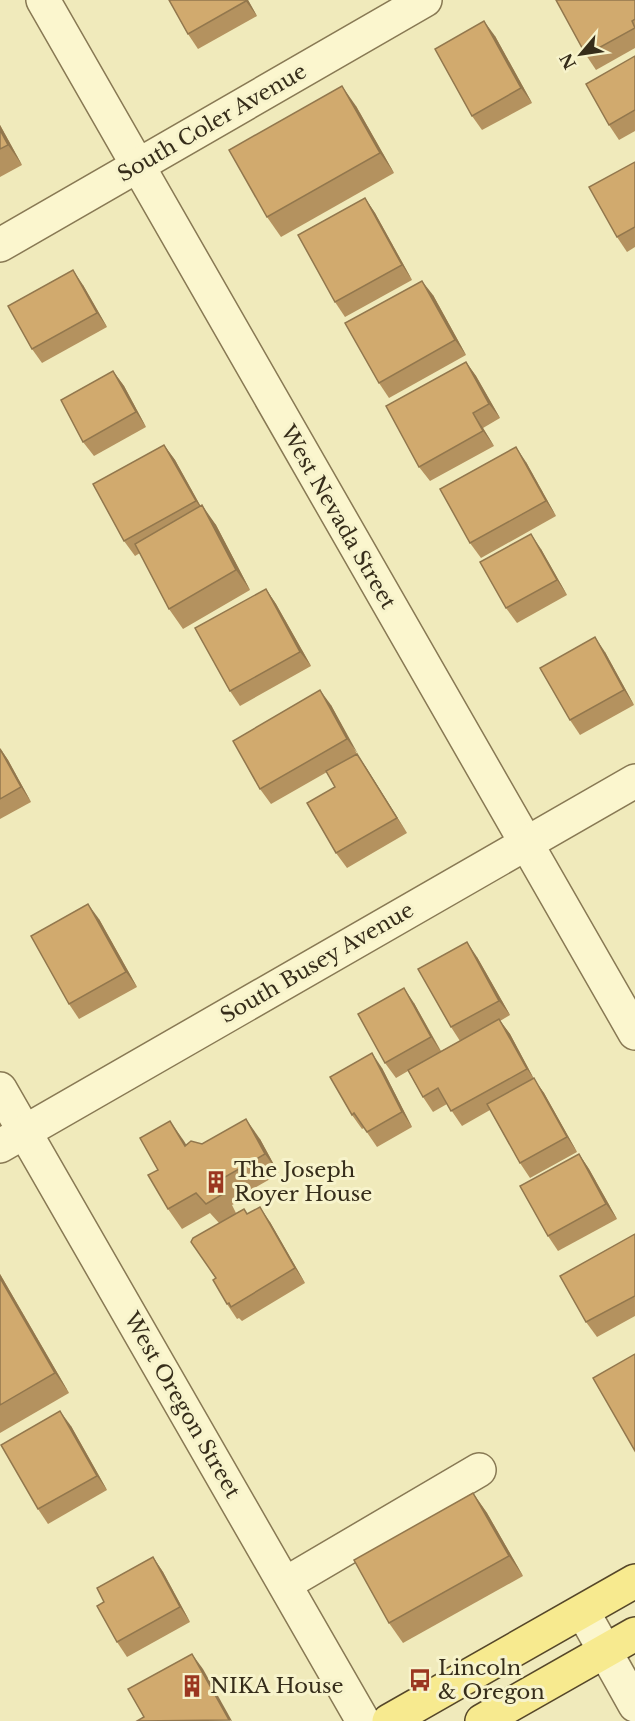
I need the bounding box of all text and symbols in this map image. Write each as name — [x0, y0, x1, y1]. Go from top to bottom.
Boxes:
north arrow — [551, 24, 611, 84]
text: N — [555, 50, 580, 73]
street label: South Coler Avenue — [113, 58, 311, 188]
street label: West Nevada Street — [274, 420, 401, 613]
street label: South Busey Avenue — [216, 897, 418, 1029]
place label: The Joseph Royer House — [234, 1157, 372, 1207]
building icon: The Joseph Royer House — [203, 1169, 229, 1195]
street label: West Oregon Street — [118, 1307, 246, 1503]
place label: Lincoln & Oregon — [438, 1655, 545, 1705]
bus stop icon: Lincoln & Oregon — [407, 1667, 433, 1693]
building icon: NIKA House — [179, 1673, 205, 1699]
place label: NIKA House — [210, 1673, 344, 1699]

